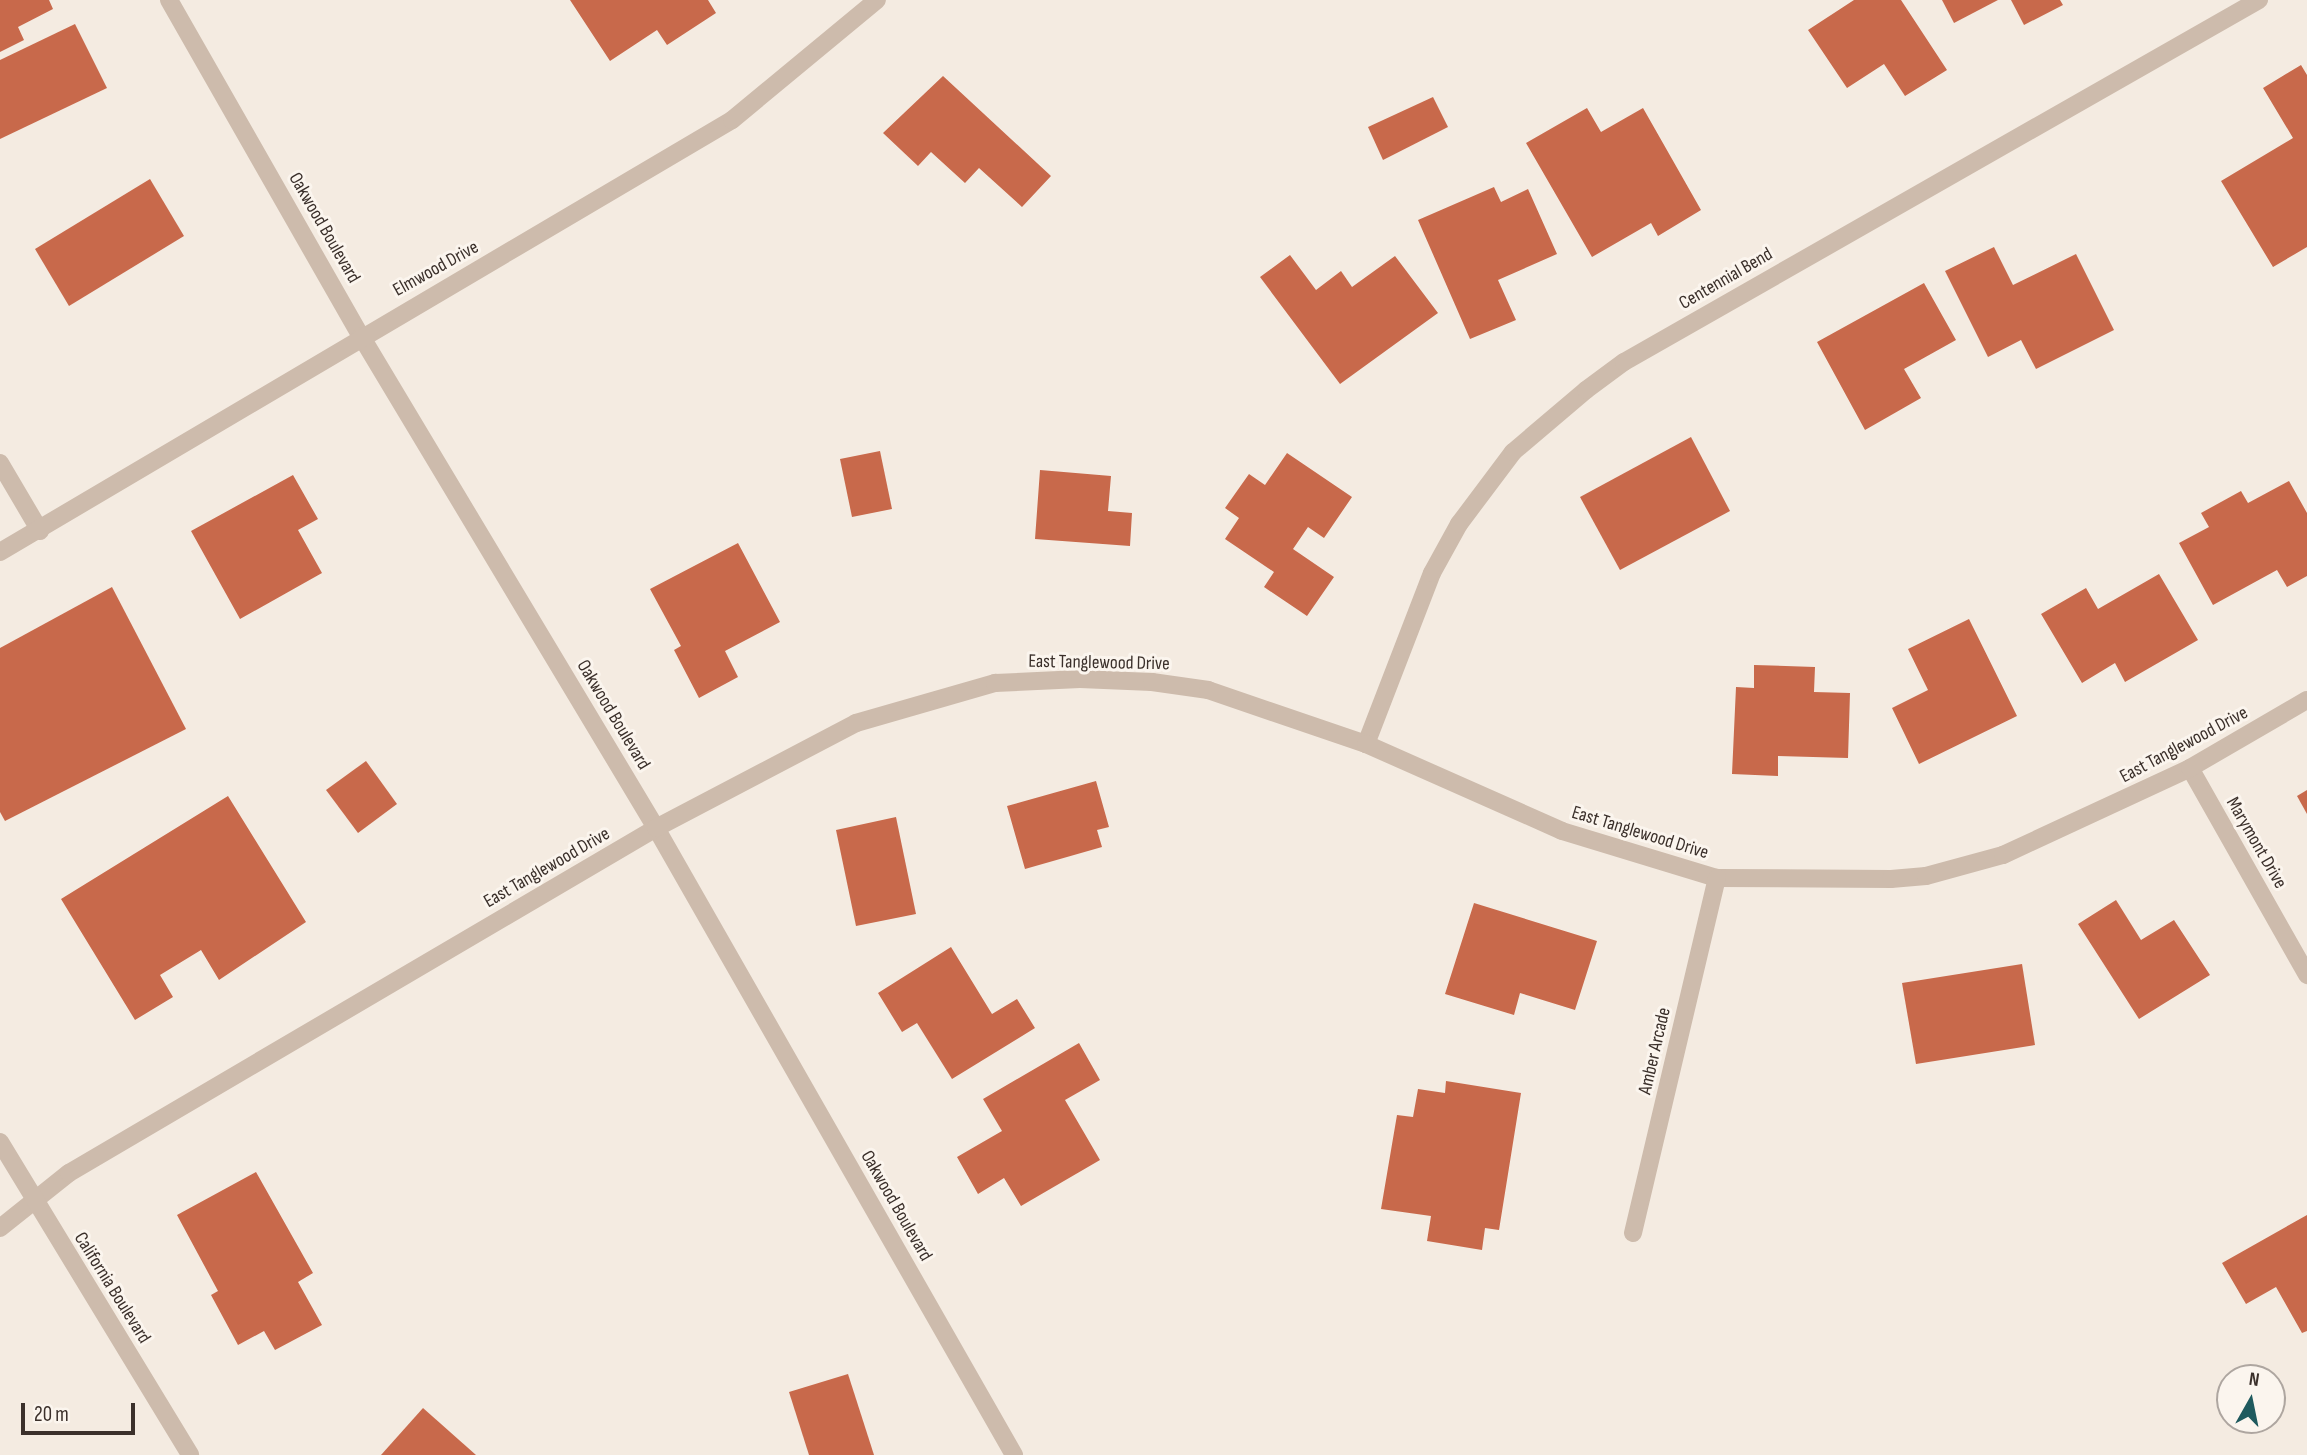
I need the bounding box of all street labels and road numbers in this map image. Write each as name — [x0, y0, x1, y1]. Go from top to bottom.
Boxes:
street label: Oakwood Boulevard — [283, 169, 365, 287]
street label: Elmwood Drive — [389, 236, 483, 302]
street label: Centennial Bend — [1675, 243, 1777, 315]
street label: East Tanglewood Drive — [1028, 650, 1170, 676]
street label: Oakwood Boulevard — [571, 656, 655, 774]
street label: East Tanglewood Drive — [2116, 702, 2252, 788]
street label: Marymont Drive — [2221, 793, 2291, 893]
street label: East Tanglewood Drive — [1569, 801, 1711, 865]
street label: East Tanglewood Drive — [480, 823, 614, 913]
street label: Amber Arcade — [1634, 1005, 1676, 1097]
street label: Oakwood Boulevard — [855, 1147, 937, 1265]
street label: California Boulevard — [69, 1228, 155, 1348]

